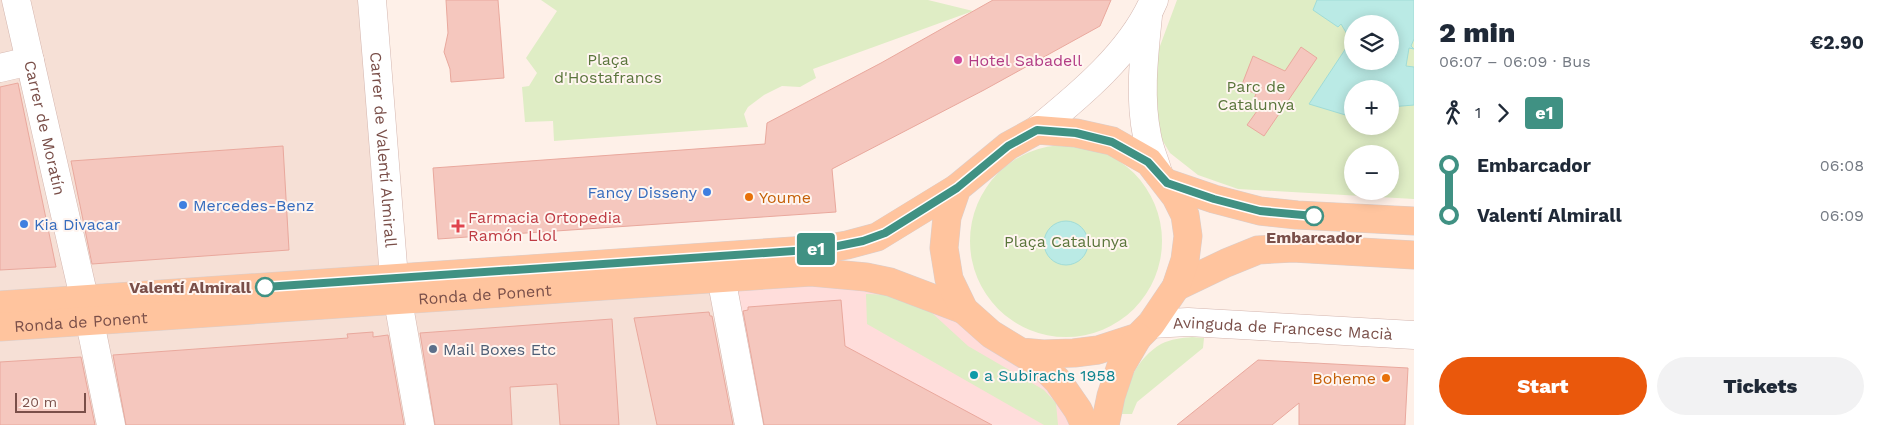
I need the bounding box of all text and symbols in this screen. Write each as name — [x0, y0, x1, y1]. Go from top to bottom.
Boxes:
map controls — [1344, 15, 1399, 200]
button: layers — [1344, 15, 1399, 70]
text: 2 min — [1439, 16, 1515, 49]
text: €2.90 — [1810, 31, 1864, 54]
park label: Plaça d'Hostafrancs — [554, 50, 662, 87]
street label: Carrer de Valentí Almirall — [367, 51, 401, 248]
place label: Hotel Sabadell — [968, 51, 1082, 70]
text: 06:07 – 06:09 · Bus — [1439, 52, 1591, 71]
marker: Hotel Sabadell — [952, 54, 964, 66]
street label: Carrer de Moratín — [21, 59, 70, 197]
park label: Parc de Catalunya — [1217, 77, 1295, 114]
button: + — [1344, 80, 1399, 135]
icon: walk — [1439, 99, 1467, 127]
icon: forward — [1489, 99, 1517, 127]
text: e1 — [1535, 102, 1553, 123]
text: 1 — [1475, 103, 1481, 122]
button: − — [1344, 145, 1399, 200]
text: Embarcador — [1477, 154, 1591, 177]
text: 06:08 — [1820, 156, 1864, 175]
place label: Fancy Disseny — [587, 183, 698, 202]
marker: Fancy Disseny — [701, 186, 713, 198]
place label: Youme — [759, 188, 811, 207]
marker: Youme — [743, 191, 755, 203]
place label: Mercedes-Benz — [193, 196, 314, 215]
marker: Mercedes-Benz — [177, 199, 189, 211]
text: Valentí Almirall — [1477, 204, 1622, 227]
marker: Embarcador — [1304, 206, 1324, 226]
text: 06:09 — [1820, 206, 1864, 225]
place label: Farmacia Ortopedia Ramón Llol — [468, 208, 621, 245]
place label: Kia Divacar — [34, 215, 121, 234]
marker: Kia Divacar — [18, 218, 30, 230]
marker: Farmacia Ortopedia Ramón Llol — [452, 220, 464, 232]
place label: Embarcador — [1266, 228, 1362, 247]
park label: Plaça Catalunya — [1004, 232, 1128, 251]
line badge: e1 — [794, 233, 838, 265]
text: e1 — [807, 238, 825, 259]
marker: Valentí Almirall — [255, 277, 275, 297]
place label: Valentí Almirall — [129, 278, 252, 297]
street label: Ronda de Ponent — [418, 280, 553, 308]
street label: Ronda de Ponent — [13, 307, 148, 336]
street label: Avinguda de Francesc Macià — [1172, 312, 1393, 343]
place label: Mail Boxes Etc — [443, 340, 556, 359]
marker: Mail Boxes Etc — [427, 343, 439, 355]
button: Start — [1439, 357, 1647, 415]
button: Tickets — [1657, 357, 1864, 415]
place label: a Subirachs 1958 — [984, 366, 1116, 385]
marker: a Subirachs 1958 — [968, 369, 980, 381]
place label: Boheme — [1312, 369, 1376, 388]
marker: Boheme — [1380, 372, 1392, 384]
scale bar — [15, 390, 86, 413]
text: 20 m — [22, 394, 57, 410]

